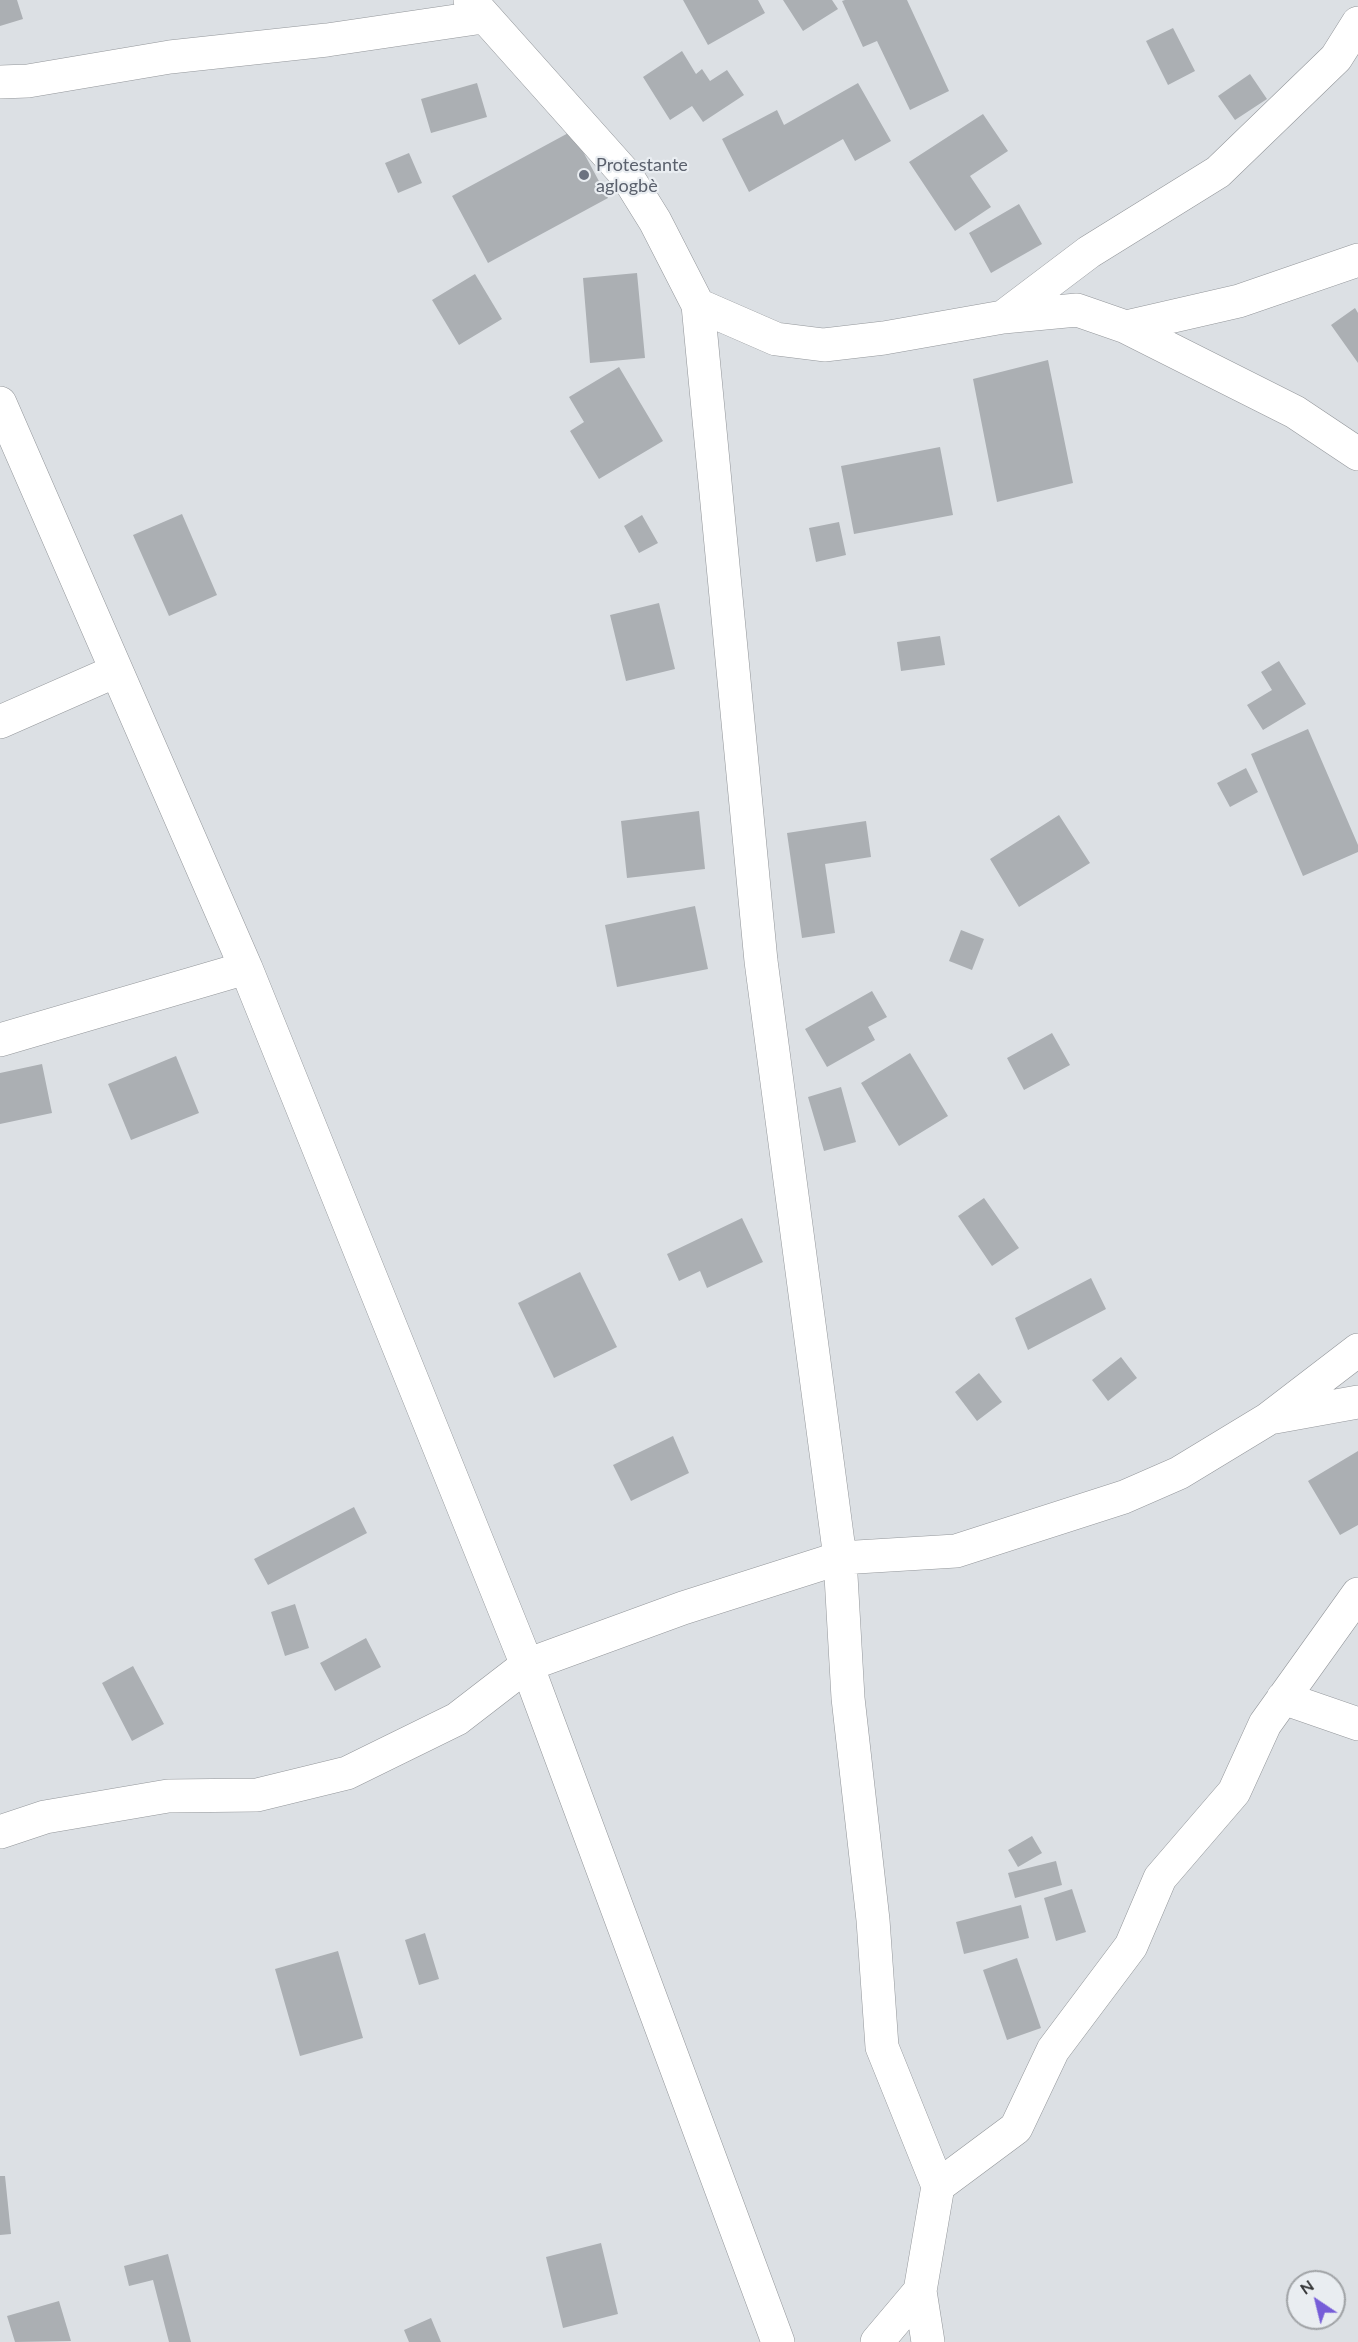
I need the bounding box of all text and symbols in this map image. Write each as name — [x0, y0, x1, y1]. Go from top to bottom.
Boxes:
place label: Protestante aglogbè — [596, 154, 688, 196]
marker: Protestante aglogbè — [577, 168, 591, 182]
north arrow — [1286, 2270, 1346, 2330]
text: N — [1296, 2275, 1317, 2298]

